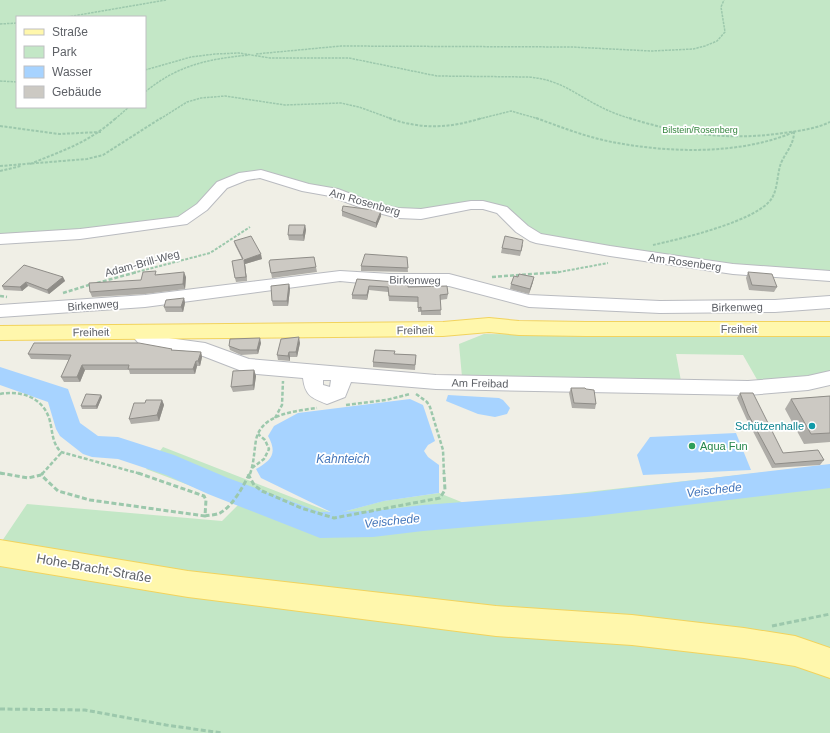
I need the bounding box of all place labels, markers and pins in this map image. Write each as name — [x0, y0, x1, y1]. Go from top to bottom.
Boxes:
place label: Schützenhalle — [735, 420, 804, 432]
marker: Schützenhalle — [807, 421, 817, 431]
place label: Aqua Fun — [700, 440, 748, 452]
marker: Aqua Fun — [687, 441, 697, 451]

